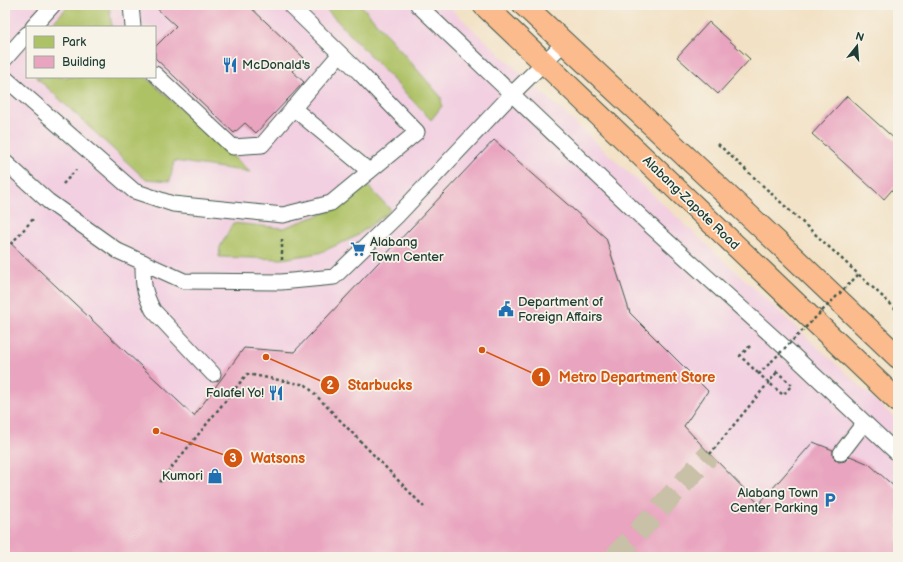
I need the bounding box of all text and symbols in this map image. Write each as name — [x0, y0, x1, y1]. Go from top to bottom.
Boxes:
legend — [26, 26, 156, 78]
north arrow — [837, 26, 877, 66]
text: N — [854, 29, 866, 44]
text: Park — [62, 35, 86, 50]
text: Building — [62, 55, 106, 70]
restaurant icon: McDonald's — [221, 56, 239, 74]
place label: McDonald's — [242, 57, 311, 73]
street label: Alabang-Zapote Road — [639, 153, 743, 253]
place label: Alabang Town Center — [370, 234, 444, 265]
supermarket icon: Alabang Town Center — [349, 240, 367, 258]
place label: Department of Foreign Affairs — [518, 294, 603, 325]
public building icon: Department of Foreign Affairs — [497, 300, 515, 318]
callout: Metro Department Store — [531, 364, 724, 390]
text: Metro Department Store — [559, 369, 715, 386]
text: 1 — [538, 370, 544, 385]
callout: Starbucks — [320, 372, 421, 398]
text: Starbucks — [348, 377, 412, 394]
text: 2 — [326, 378, 334, 393]
restaurant icon: Falafel Yo! — [267, 384, 285, 402]
place label: Falafel Yo! — [206, 385, 264, 401]
callout: Watsons — [223, 445, 313, 471]
text: Watsons — [251, 450, 305, 467]
text: 3 — [229, 451, 237, 466]
shop icon: Kumori — [206, 467, 224, 485]
place label: Kumori — [162, 468, 203, 484]
place label: Alabang Town Center Parking — [730, 485, 818, 516]
parking icon: Alabang Town Center Parking — [821, 491, 839, 509]

